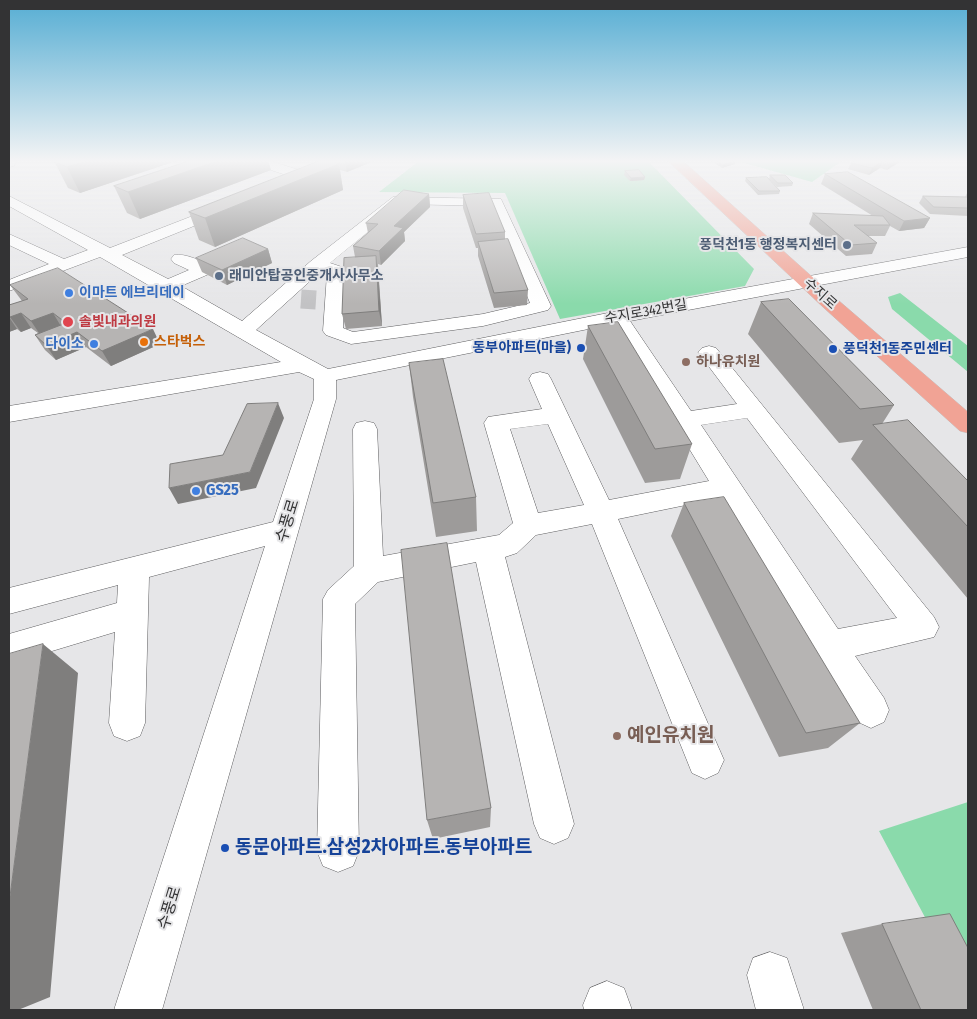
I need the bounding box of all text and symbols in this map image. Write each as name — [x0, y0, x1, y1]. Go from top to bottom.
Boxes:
place label: 풍덕천1동 행정복지센터 — [699, 237, 837, 253]
marker: 풍덕천1동 행정복지센터 — [841, 239, 853, 251]
place label: 래미안탑공인중개사사무소 — [229, 268, 384, 284]
marker: 래미안탑공인중개사사무소 — [213, 270, 225, 282]
street label: 수지로 — [800, 275, 840, 313]
place label: 이마트 에브리데이 — [79, 285, 185, 301]
marker: 이마트 에브리데이 — [63, 287, 75, 299]
street label: 수지로342번길 — [603, 296, 689, 328]
place label: 솔빛내과의원 — [79, 314, 156, 330]
marker: 솔빛내과의원 — [61, 315, 75, 329]
place label: 스타벅스 — [154, 334, 206, 350]
place label: 다이소 — [45, 336, 84, 352]
marker: 스타벅스 — [138, 336, 150, 348]
marker: 다이소 — [88, 338, 100, 350]
place label: 동부아파트(마을) — [472, 340, 571, 356]
place label: 풍덕천1동주민센터 — [843, 341, 952, 357]
marker: 동부아파트(마을) — [575, 342, 587, 354]
marker: 풍덕천1동주민센터 — [827, 343, 839, 355]
place label: 하나유치원 — [696, 354, 760, 370]
marker: 하나유치원 — [680, 356, 692, 368]
place label: GS25 — [206, 481, 239, 501]
marker: GS25 — [190, 485, 202, 497]
street label: 수풍로 — [272, 497, 304, 545]
place label: 예인유치원 — [627, 725, 714, 747]
marker: 예인유치원 — [611, 730, 623, 742]
place label: 동문아파트.삼성2차아파트.동부아파트 — [235, 837, 532, 859]
marker: 동문아파트.삼성2차아파트.동부아파트 — [219, 842, 231, 854]
street label: 수풍로 — [154, 884, 186, 932]

